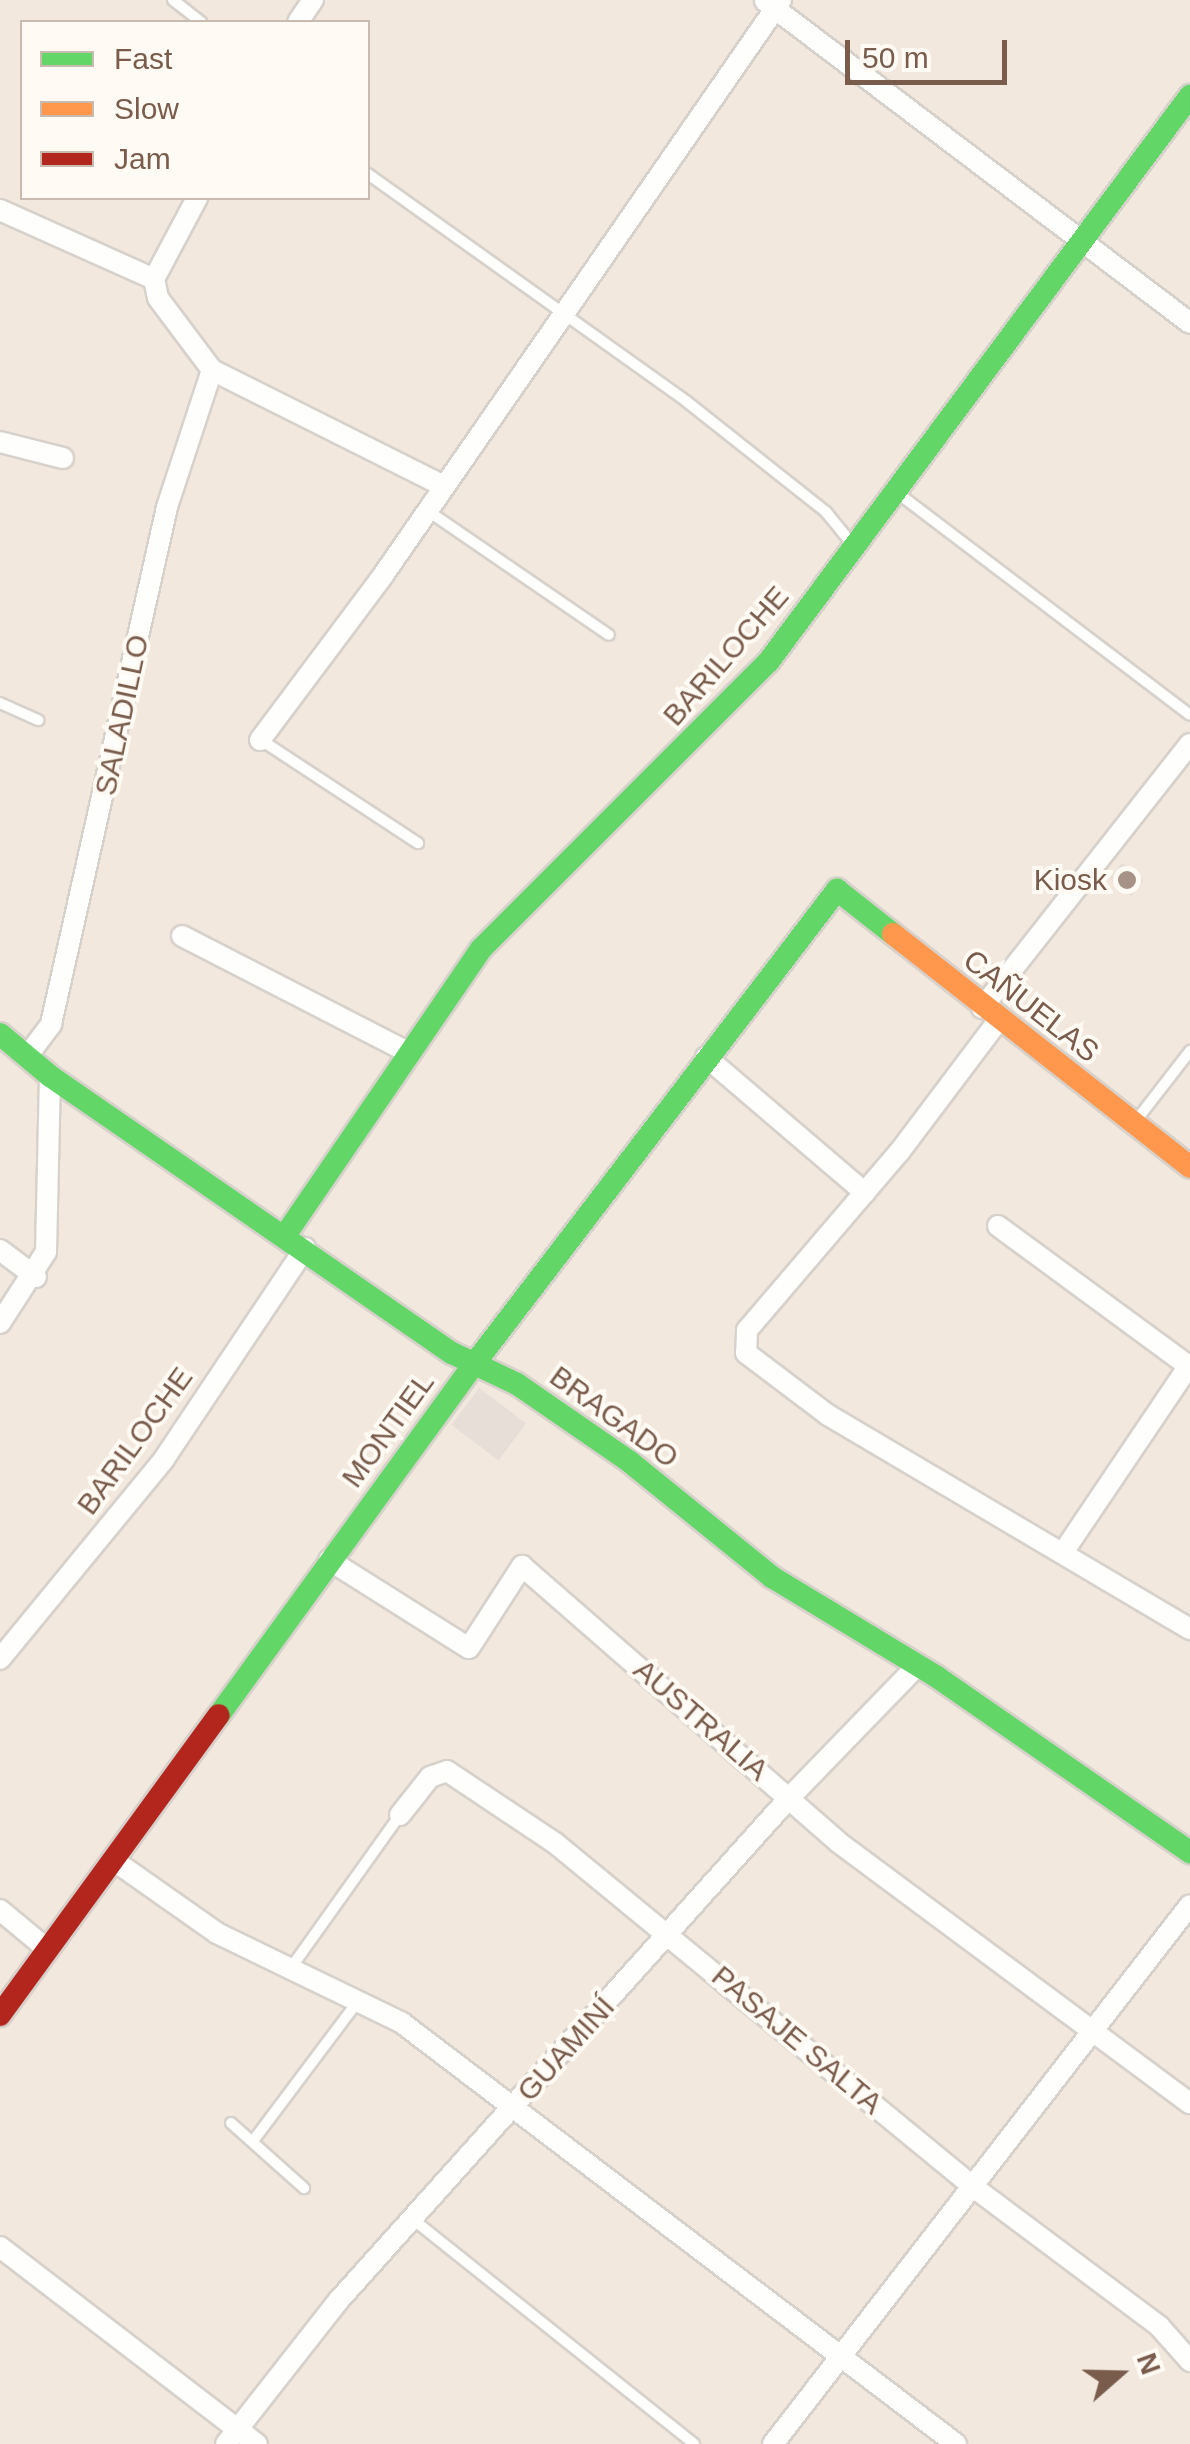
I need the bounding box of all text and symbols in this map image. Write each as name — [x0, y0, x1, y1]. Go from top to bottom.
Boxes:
legend — [20, 20, 370, 200]
scale bar — [850, 20, 1012, 82]
text: 50 m — [862, 41, 929, 74]
text: Fast — [114, 42, 172, 75]
text: Slow — [114, 92, 179, 125]
text: Jam — [114, 142, 171, 175]
street label: BARILOCHE — [656, 579, 796, 733]
street label: SALADILLO — [87, 631, 157, 799]
place label: Kiosk — [1034, 862, 1107, 898]
marker: Kiosk — [1116, 869, 1138, 891]
street label: CAÑUELAS — [956, 942, 1106, 1070]
street label: BRAGADO — [543, 1358, 685, 1476]
street label: BARILOCHE — [69, 1360, 201, 1522]
street label: MONTIEL — [334, 1365, 442, 1495]
street label: AUSTRALIA — [626, 1652, 776, 1788]
street label: PASAJE SALTA — [704, 1958, 890, 2122]
street label: GUAMINÍ — [510, 1989, 622, 2109]
north arrow — [1070, 2324, 1170, 2424]
text: N — [1131, 2349, 1167, 2378]

